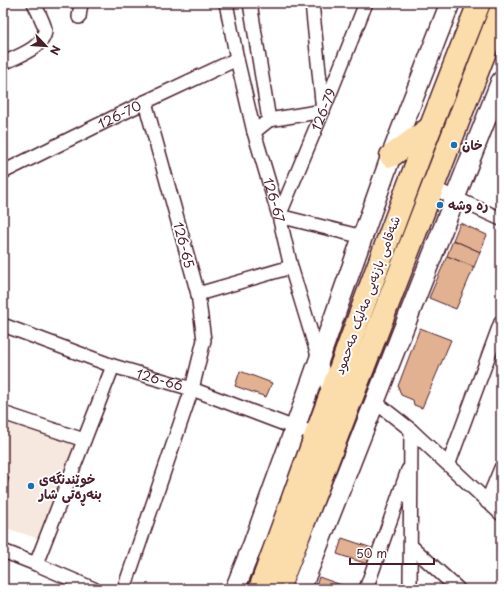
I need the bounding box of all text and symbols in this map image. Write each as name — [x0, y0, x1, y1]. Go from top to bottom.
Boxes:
north arrow — [26, 26, 66, 66]
text: N — [46, 43, 65, 58]
street label: 126-79 — [306, 85, 340, 133]
street label: 126-70 — [94, 95, 144, 133]
place label: خان — [462, 135, 483, 154]
marker: خان — [449, 140, 459, 150]
street label: 126-67 — [259, 175, 290, 225]
place label: ره وشه — [448, 195, 488, 214]
marker: ره وشه — [435, 200, 445, 210]
street label: شەقامی بازنەیی مەلیک مەحمود — [329, 213, 405, 377]
street label: 126-65 — [169, 220, 200, 270]
street label: 126-66 — [134, 363, 186, 395]
place label: خوێندنگەی بنەڕەتی شار — [38, 469, 102, 506]
marker: خوێندنگەی بنەڕەتی شار — [26, 481, 36, 491]
scale bar — [350, 540, 434, 566]
text: 50 m — [356, 544, 387, 562]

